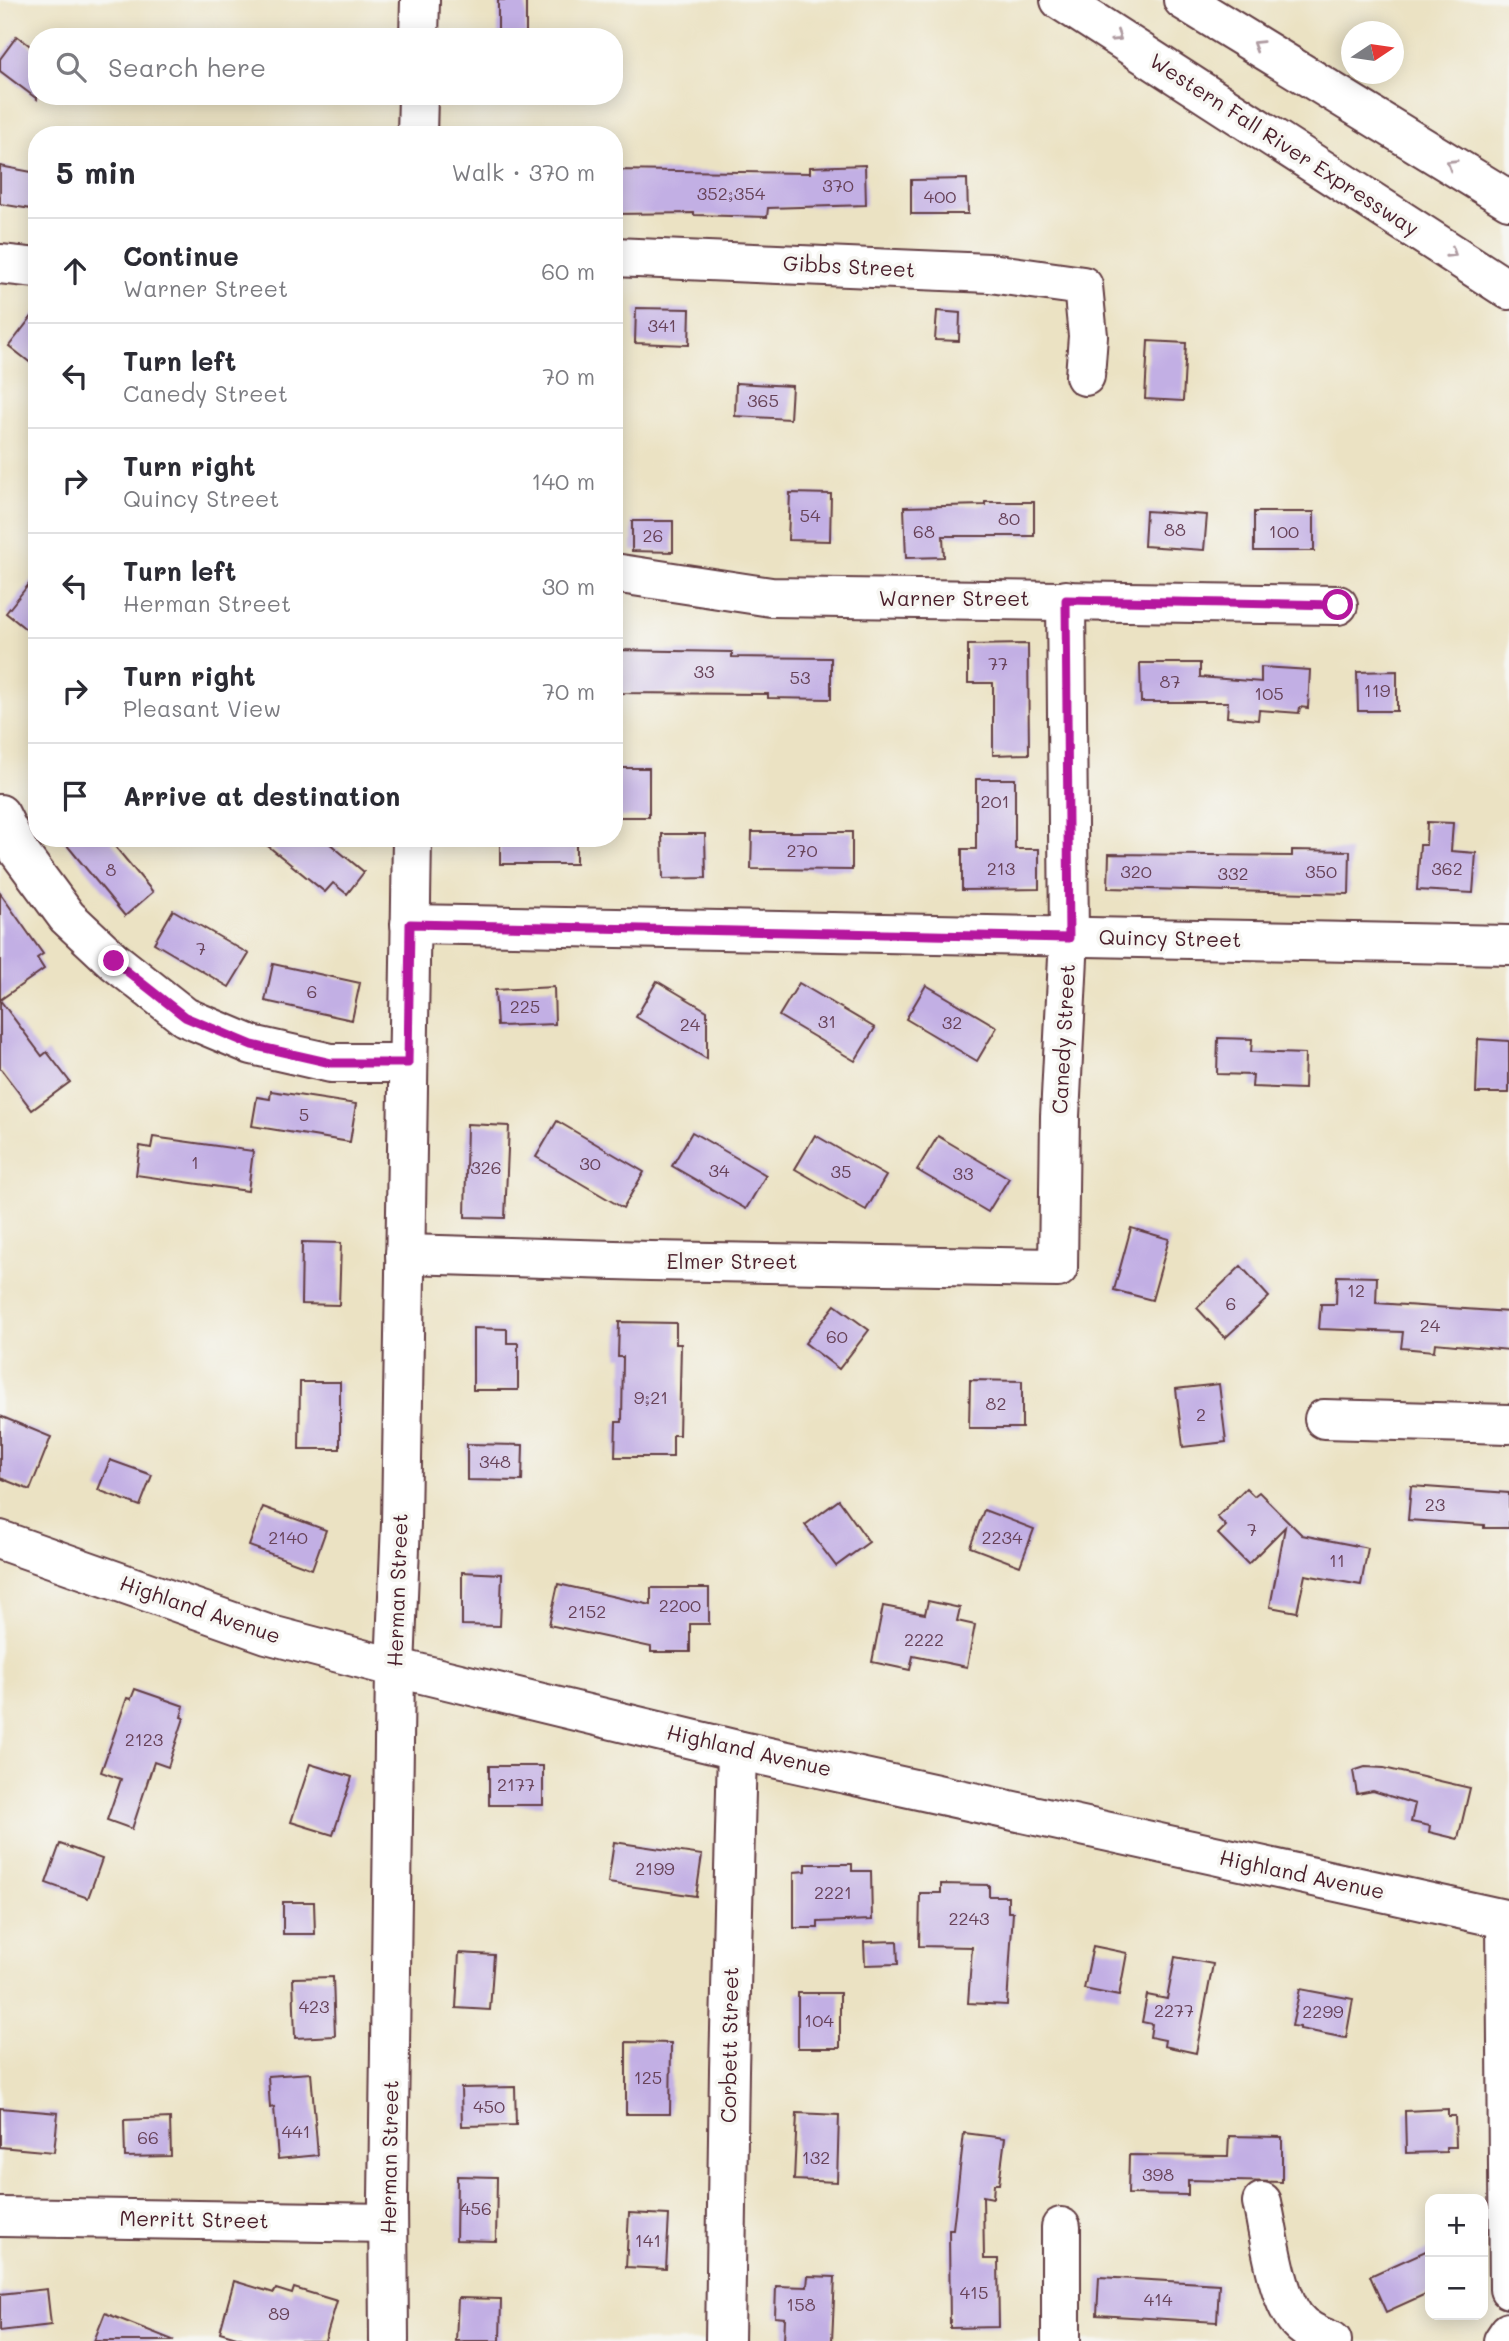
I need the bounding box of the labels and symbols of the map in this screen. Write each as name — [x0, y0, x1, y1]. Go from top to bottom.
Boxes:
north arrow — [1341, 21, 1404, 84]
one-way arrow — [1109, 29, 1122, 41]
one-way arrow — [1252, 41, 1265, 54]
street label: Western Fall River Expressway — [1145, 46, 1425, 241]
one-way arrow — [1445, 160, 1458, 173]
house number: 370 — [822, 173, 854, 197]
house number: 352;354 — [697, 181, 766, 205]
house number: 400 — [924, 184, 956, 208]
one-way arrow — [1445, 245, 1458, 258]
street label: Gibbs Street — [782, 249, 916, 282]
house number: 341 — [647, 313, 677, 337]
house number: 365 — [747, 388, 779, 412]
house number: 54 — [799, 503, 821, 527]
house number: 80 — [998, 506, 1020, 530]
house number: 88 — [1164, 517, 1186, 541]
house number: 68 — [913, 519, 935, 543]
house number: 100 — [1269, 519, 1299, 543]
house number: 26 — [643, 523, 663, 547]
street label: Warner Street — [879, 584, 1029, 611]
route start — [1322, 589, 1353, 620]
house number: 77 — [988, 651, 1008, 675]
house number: 33 — [693, 659, 715, 683]
house number: 53 — [789, 665, 811, 689]
house number: 87 — [1160, 669, 1180, 693]
house number: 119 — [1364, 678, 1391, 702]
house number: 105 — [1254, 681, 1284, 705]
house number: 201 — [980, 789, 1010, 813]
house number: 270 — [786, 838, 818, 862]
house number: 213 — [987, 856, 1015, 880]
house number: 362 — [1431, 856, 1463, 880]
house number: 8 — [106, 857, 117, 881]
house number: 320 — [1120, 859, 1152, 883]
house number: 350 — [1305, 859, 1337, 883]
house number: 332 — [1217, 861, 1249, 885]
street label: Quincy Street — [1098, 923, 1242, 952]
house number: 7 — [196, 936, 206, 960]
route end — [98, 945, 129, 976]
street label: Canedy Street — [1045, 963, 1080, 1115]
house number: 6 — [307, 979, 317, 1003]
house number: 225 — [510, 994, 540, 1018]
house number: 31 — [818, 1009, 836, 1033]
house number: 32 — [942, 1010, 962, 1034]
house number: 24 — [680, 1012, 701, 1036]
house number: 5 — [299, 1102, 309, 1126]
house number: 1 — [191, 1150, 199, 1174]
house number: 30 — [579, 1151, 601, 1175]
house number: 326 — [470, 1155, 502, 1179]
house number: 34 — [708, 1158, 730, 1182]
house number: 35 — [830, 1159, 852, 1183]
house number: 33 — [952, 1161, 974, 1185]
street label: Elmer Street — [666, 1247, 798, 1274]
house number: 12 — [1347, 1278, 1365, 1302]
house number: 6 — [1226, 1291, 1236, 1315]
house number: 24 — [1420, 1313, 1441, 1337]
house number: 60 — [826, 1324, 848, 1348]
house number: 9;21 — [634, 1385, 668, 1409]
house number: 82 — [986, 1391, 1006, 1415]
house number: 2 — [1196, 1402, 1206, 1426]
house number: 348 — [479, 1449, 511, 1473]
house number: 23 — [1425, 1492, 1445, 1516]
street label: Herman Street — [380, 1513, 413, 1667]
house number: 7 — [1247, 1517, 1257, 1541]
house number: 2140 — [268, 1525, 308, 1549]
house number: 2234 — [981, 1525, 1023, 1549]
house number: 11 — [1329, 1548, 1345, 1572]
street label: Highland Avenue — [117, 1568, 284, 1649]
house number: 2200 — [659, 1593, 701, 1617]
house number: 2152 — [568, 1599, 606, 1623]
house number: 2222 — [904, 1627, 944, 1651]
street label: Highland Avenue — [664, 1717, 834, 1782]
house number: 2123 — [125, 1727, 163, 1751]
house number: 2177 — [497, 1772, 535, 1796]
street label: Highland Avenue — [1217, 1843, 1387, 1904]
house number: 2199 — [635, 1856, 675, 1880]
house number: 2221 — [814, 1880, 852, 1904]
house number: 2243 — [948, 1906, 990, 1930]
street label: Corbett Street — [714, 1967, 743, 2123]
house number: 423 — [298, 1994, 330, 2018]
house number: 2277 — [1154, 1998, 1194, 2022]
house number: 2299 — [1302, 1999, 1344, 2023]
house number: 104 — [804, 2008, 834, 2032]
house number: 125 — [634, 2065, 662, 2089]
street label: Herman Street — [374, 2080, 403, 2234]
house number: 450 — [473, 2094, 505, 2118]
house number: 441 — [281, 2119, 311, 2143]
house number: 66 — [137, 2125, 159, 2149]
house number: 132 — [802, 2145, 830, 2169]
house number: 398 — [1142, 2162, 1174, 2186]
house number: 456 — [460, 2196, 492, 2220]
street label: Merritt Street — [119, 2204, 269, 2233]
house number: 141 — [635, 2228, 661, 2252]
house number: 415 — [959, 2280, 989, 2304]
house number: 414 — [1143, 2287, 1173, 2311]
house number: 158 — [786, 2292, 816, 2316]
house number: 89 — [268, 2301, 290, 2325]

